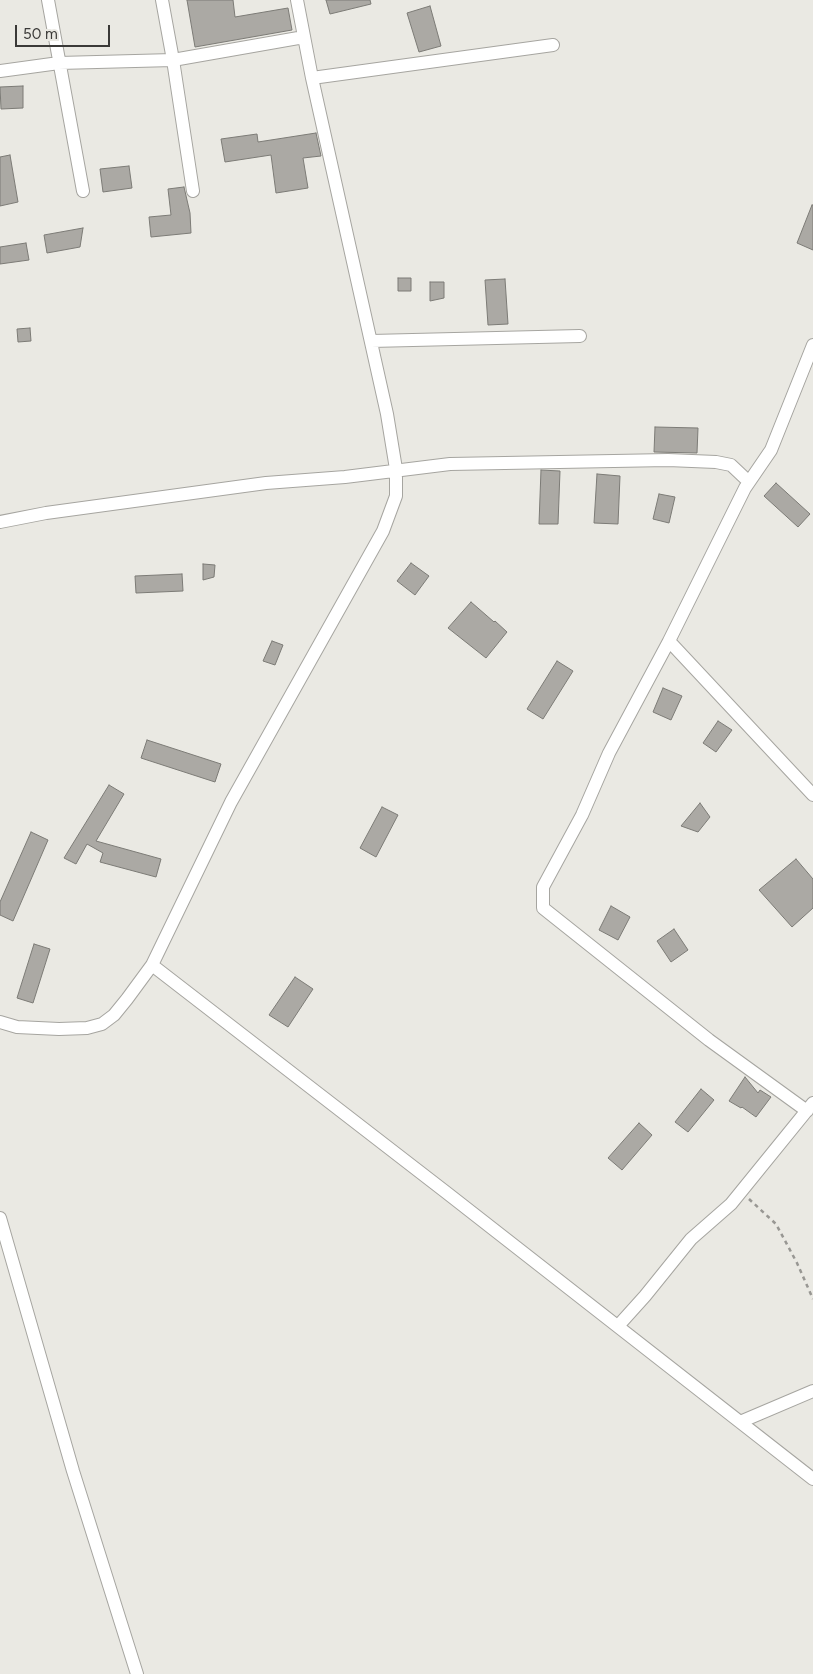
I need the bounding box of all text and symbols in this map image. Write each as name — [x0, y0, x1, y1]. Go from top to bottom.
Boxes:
scale bar — [18, 15, 112, 47]
text: 50 m — [23, 25, 58, 43]

